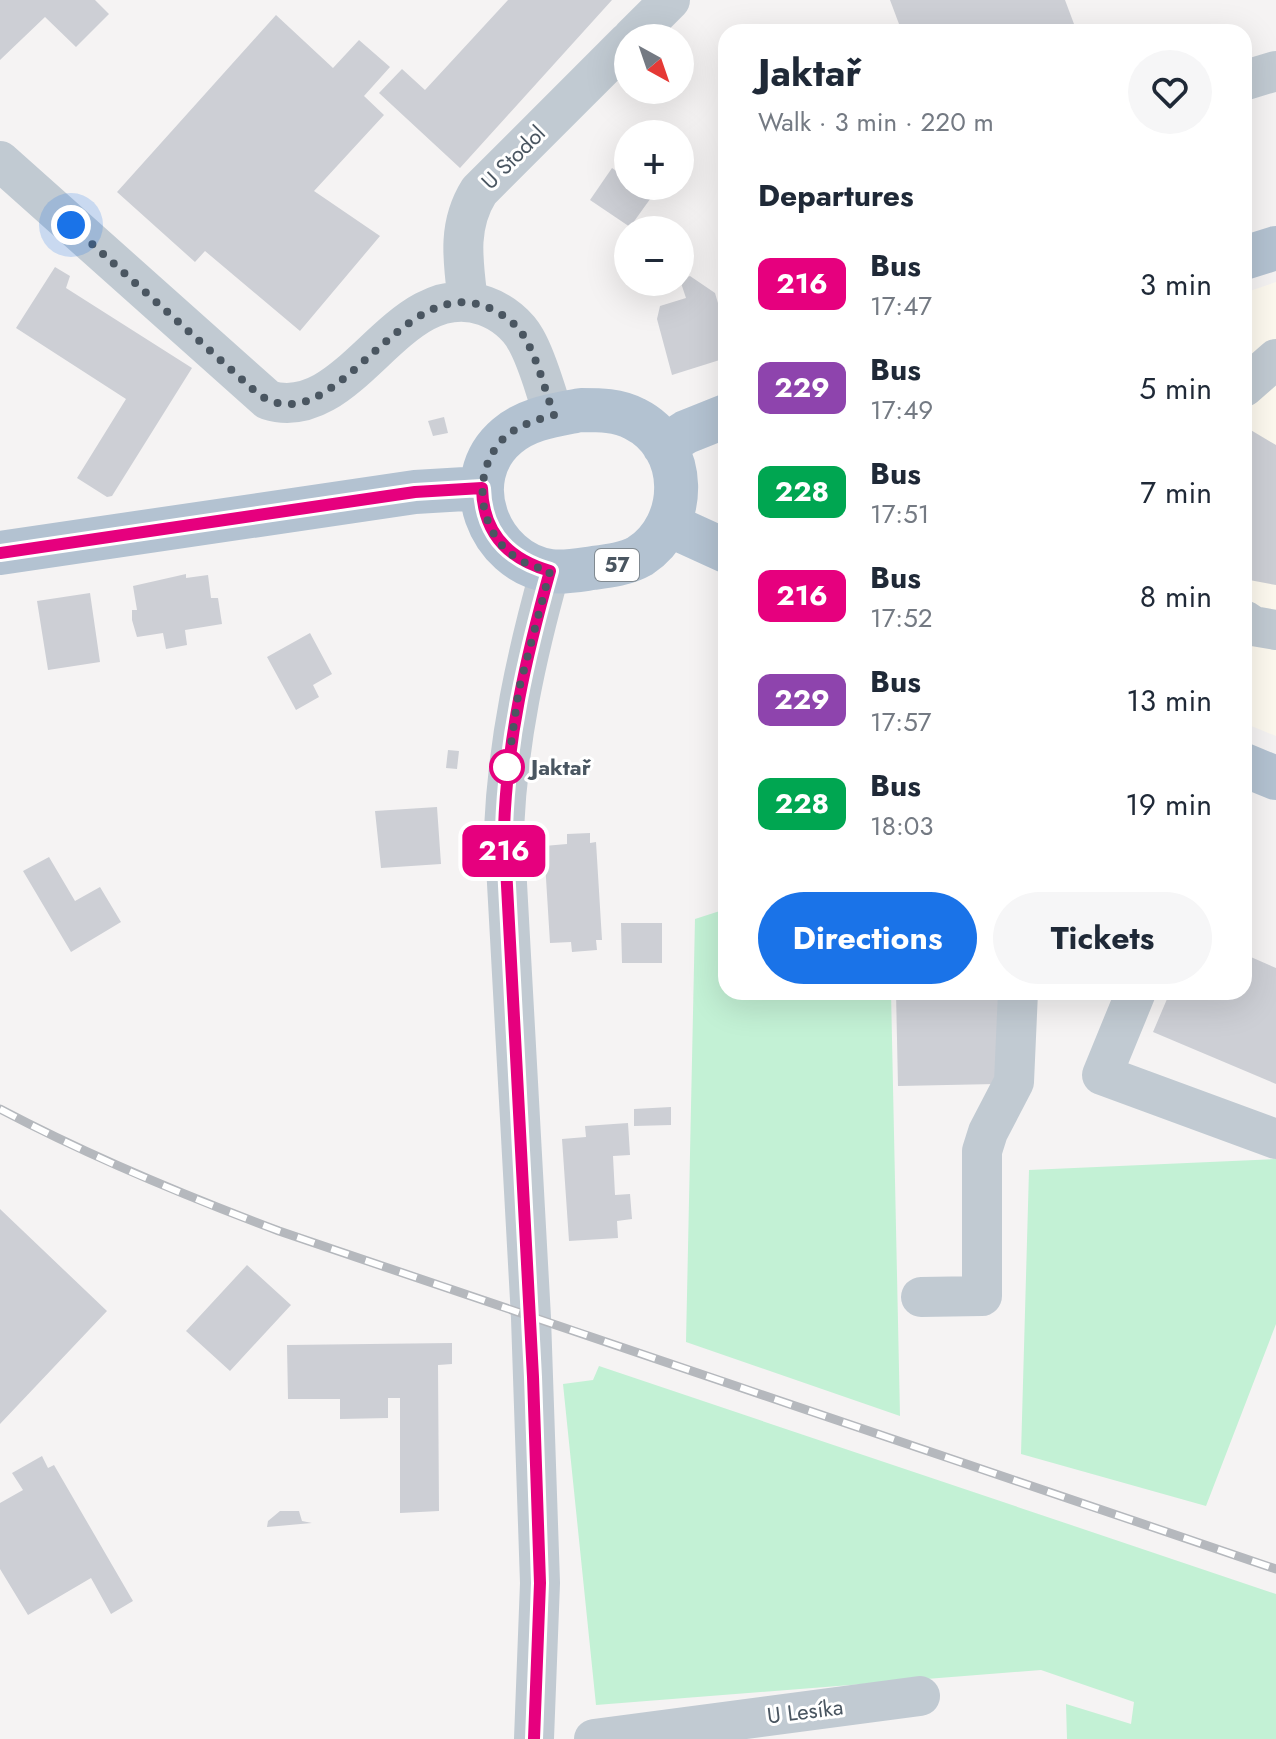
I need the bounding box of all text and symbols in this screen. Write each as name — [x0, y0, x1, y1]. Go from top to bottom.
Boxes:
north arrow — [614, 24, 694, 104]
map controls — [614, 24, 694, 296]
text: Jaktař — [758, 45, 861, 100]
button: heart — [1128, 50, 1212, 134]
text: Walk · 3 min · 220 m — [758, 103, 994, 141]
street label: U Stodol — [474, 118, 552, 196]
button: + — [614, 120, 694, 200]
text: Departures — [758, 174, 914, 217]
your location — [51, 205, 91, 245]
button: − — [614, 216, 694, 296]
text: Bus — [870, 244, 921, 287]
text: 216 — [776, 263, 828, 304]
text: 3 min — [1140, 263, 1212, 306]
text: 17:47 — [870, 287, 932, 325]
text: Bus — [870, 348, 921, 391]
text: 229 — [774, 367, 830, 408]
text: 5 min — [1139, 367, 1212, 410]
text: 17:49 — [870, 391, 933, 429]
text: Bus — [870, 452, 921, 495]
text: 228 — [775, 471, 829, 512]
text: 7 min — [1140, 471, 1212, 514]
text: 17:51 — [870, 495, 930, 533]
road number: 57 — [595, 549, 639, 581]
text: Bus — [870, 556, 921, 599]
text: 216 — [776, 575, 828, 616]
text: 8 min — [1140, 575, 1212, 618]
text: 17:52 — [870, 599, 933, 637]
text: Bus — [870, 660, 921, 703]
text: 229 — [774, 679, 830, 720]
text: 13 min — [1126, 679, 1212, 722]
text: 17:57 — [870, 703, 931, 741]
marker: Jaktař — [490, 750, 524, 784]
place label: Jaktař — [527, 751, 592, 783]
text: Bus — [870, 764, 921, 807]
text: 228 — [775, 783, 829, 824]
text: 19 min — [1125, 783, 1212, 826]
text: 18:03 — [870, 807, 934, 845]
line badge: 216 — [458, 825, 550, 877]
text: 216 — [478, 830, 530, 871]
button: Directions — [758, 892, 977, 984]
button: Tickets — [993, 892, 1212, 984]
street label: U Lesíka — [765, 1690, 845, 1732]

